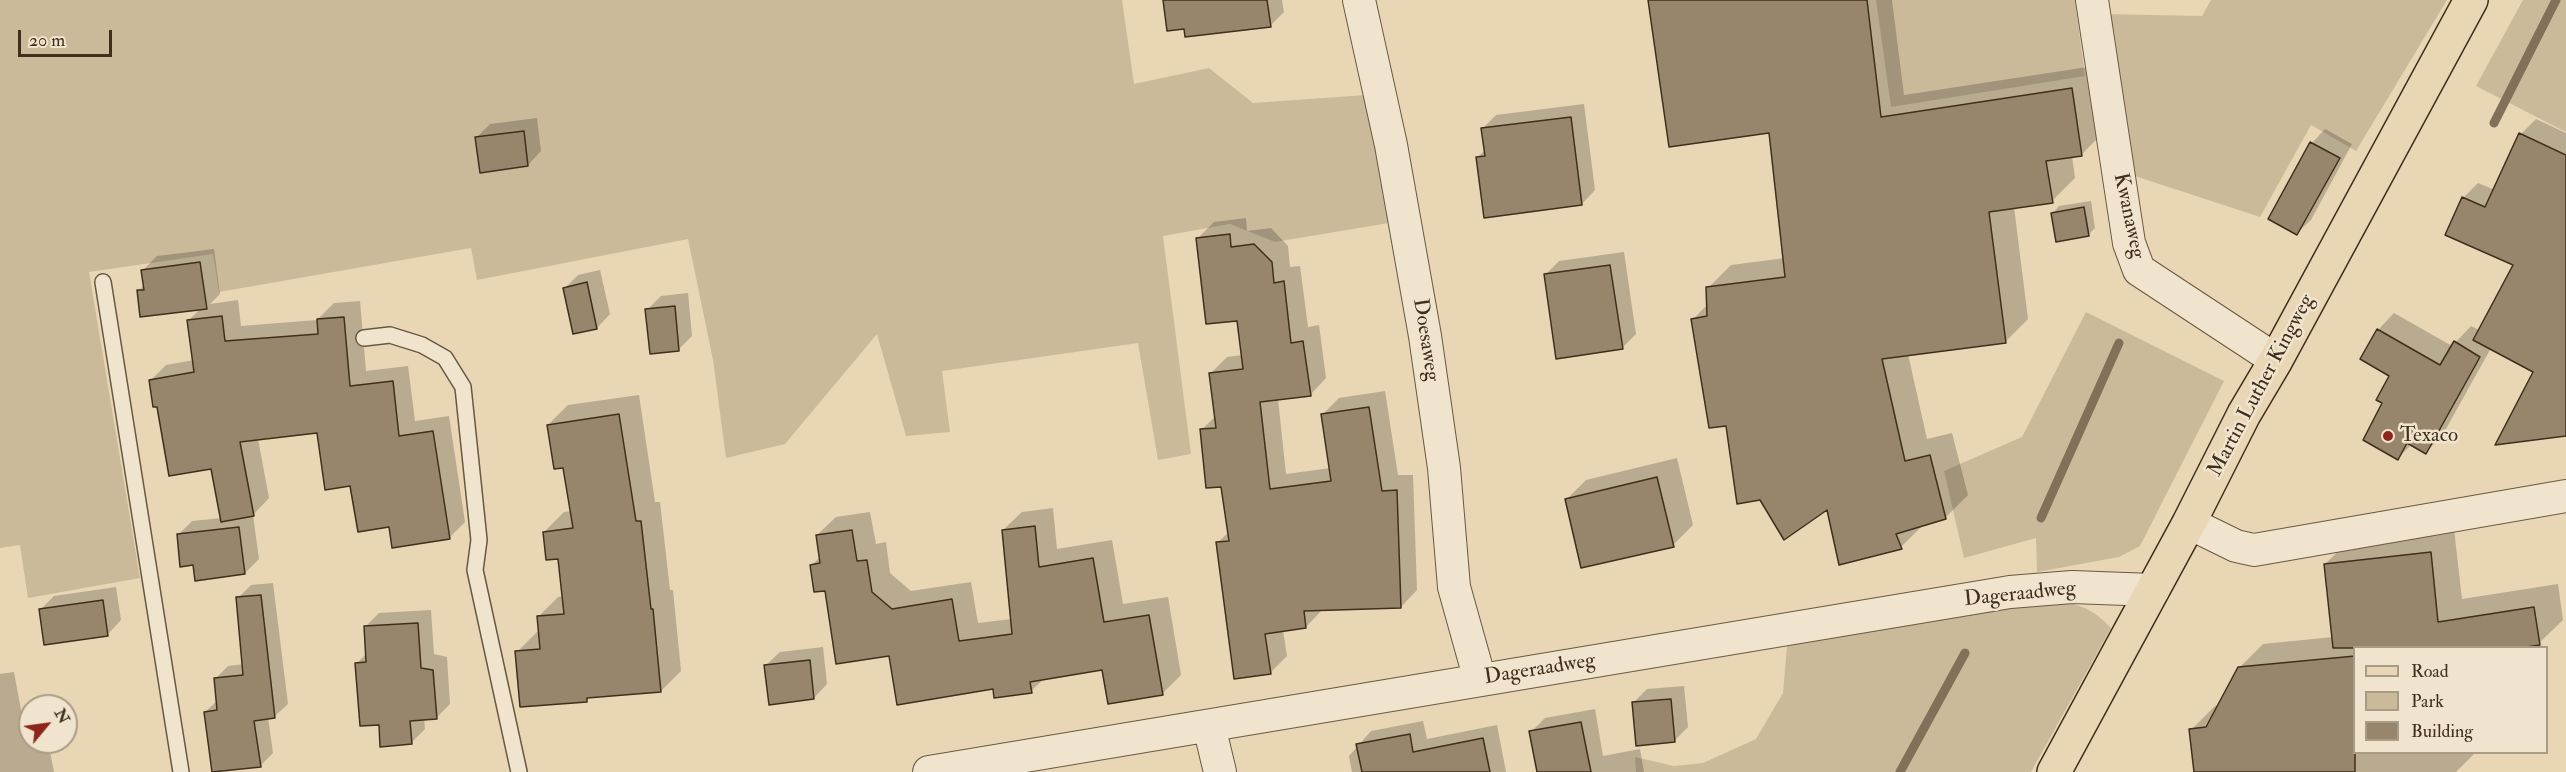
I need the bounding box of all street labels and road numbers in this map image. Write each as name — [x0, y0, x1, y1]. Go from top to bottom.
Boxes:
street label: Kwanaweg — [2107, 171, 2149, 261]
street label: Martin Luther Kingweg — [2203, 291, 2321, 481]
street label: Doesaweg — [1406, 297, 1444, 383]
street label: Dageraadweg — [1963, 577, 2077, 613]
street label: Dageraadweg — [1483, 649, 1597, 691]

